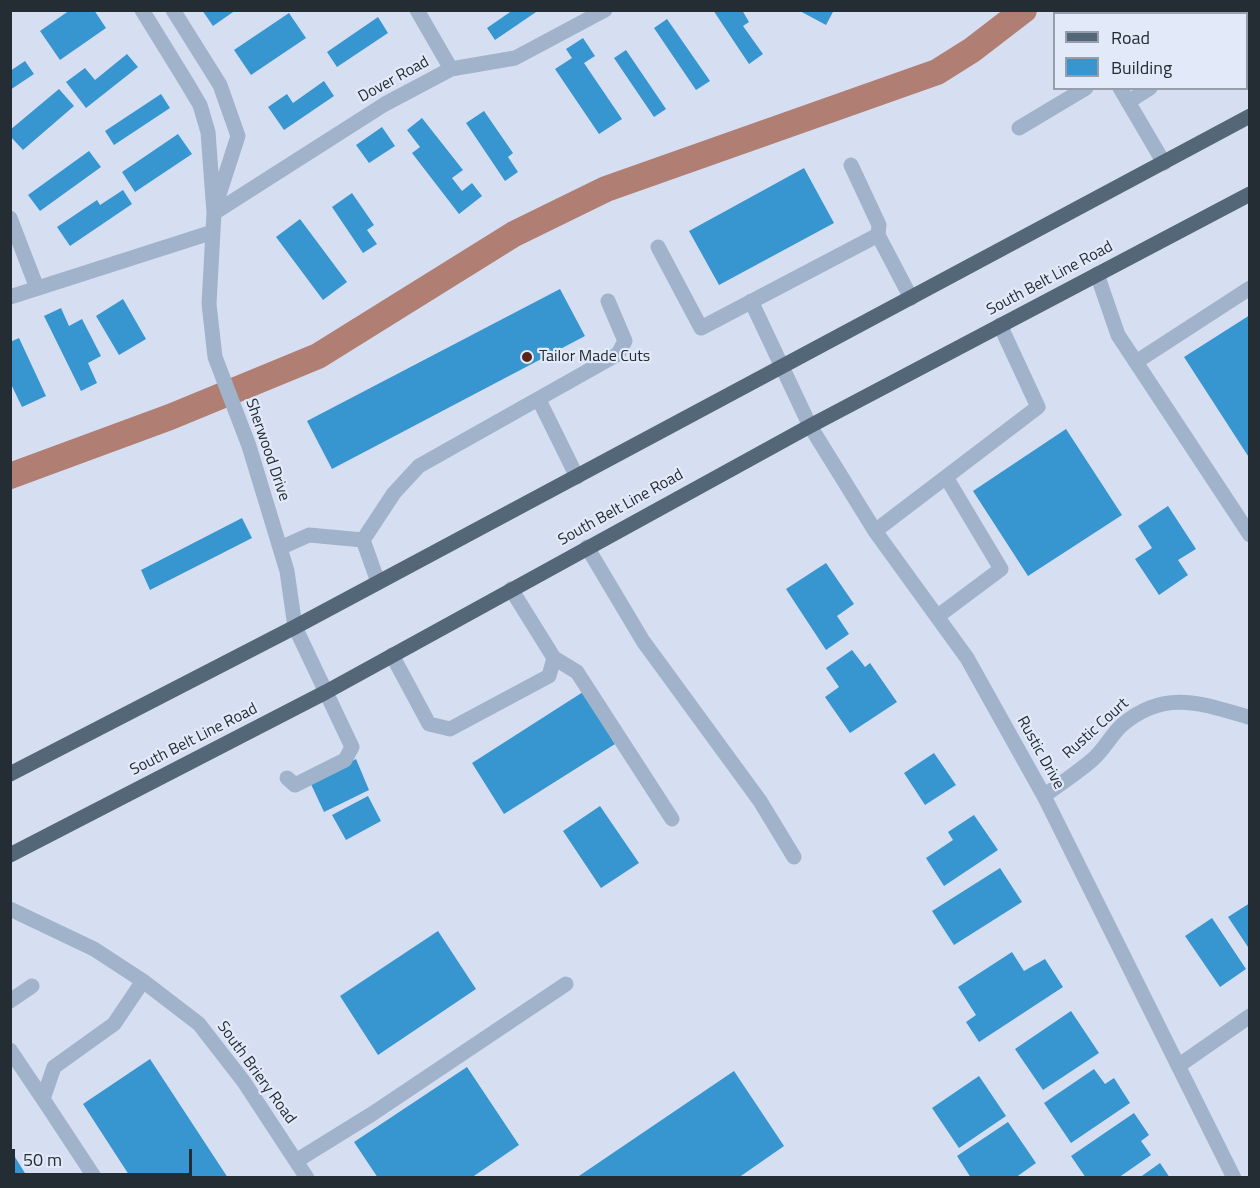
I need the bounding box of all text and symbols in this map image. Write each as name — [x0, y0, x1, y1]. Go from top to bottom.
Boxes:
legend — [1053, 12, 1248, 90]
text: Road — [1111, 24, 1150, 51]
street label: Dover Road — [355, 53, 433, 107]
text: Building — [1111, 54, 1172, 81]
street label: South Belt Line Road — [984, 238, 1116, 320]
place label: Tailor Made Cuts — [539, 347, 650, 367]
marker: Tailor Made Cuts — [520, 350, 534, 364]
street label: Sherwood Drive — [241, 396, 293, 504]
street label: South Belt Line Road — [555, 466, 687, 550]
street label: Rustic Court — [1059, 694, 1133, 764]
street label: South Belt Line Road — [127, 700, 261, 780]
street label: Rustic Drive — [1012, 713, 1068, 793]
street label: South Briery Road — [212, 1018, 300, 1128]
scale bar — [15, 1137, 195, 1175]
text: 50 m — [23, 1146, 62, 1173]

